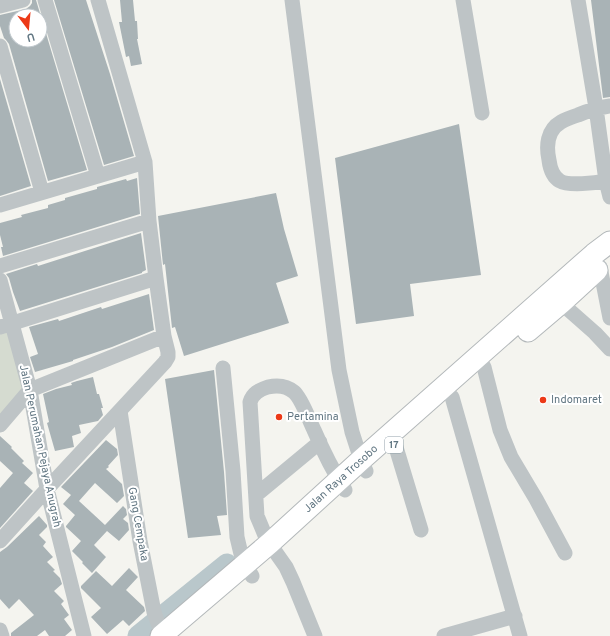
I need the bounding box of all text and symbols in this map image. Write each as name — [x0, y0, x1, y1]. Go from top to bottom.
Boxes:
north arrow — [8, 8, 48, 48]
text: U — [25, 29, 36, 44]
street label: Jalan Perumahan Pejaya Anugrah — [16, 363, 64, 529]
place label: Indomaret — [551, 393, 602, 407]
marker: Indomaret — [538, 395, 548, 405]
place label: Pertamina — [287, 410, 339, 424]
marker: Pertamina — [274, 412, 284, 422]
road number: 17 — [385, 437, 403, 453]
street label: Jalan Raya Trosobo — [301, 442, 381, 516]
street label: Gang Cempaka — [125, 486, 151, 562]

